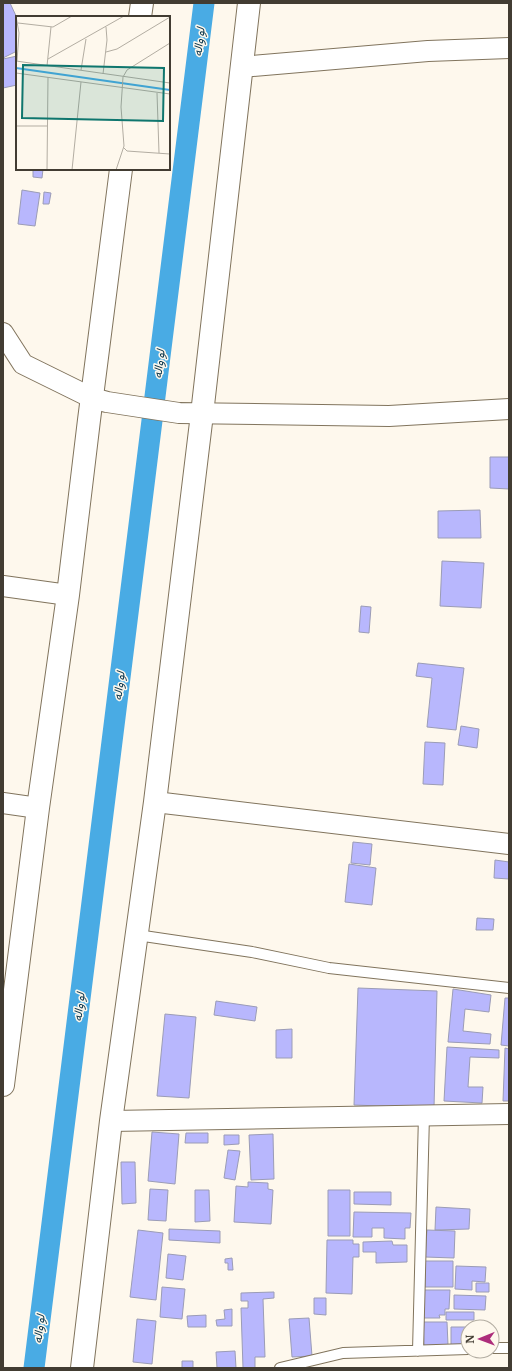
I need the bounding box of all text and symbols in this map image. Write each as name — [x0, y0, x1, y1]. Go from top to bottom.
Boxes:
inset map — [16, 16, 170, 170]
water label: لو واله — [189, 25, 209, 57]
water label: لو واله — [149, 347, 169, 379]
water label: لو واله — [109, 669, 129, 701]
water label: لو واله — [69, 990, 89, 1022]
water label: لو واله — [29, 1312, 49, 1344]
north arrow — [460, 1319, 500, 1359]
text: N — [463, 1334, 477, 1344]

